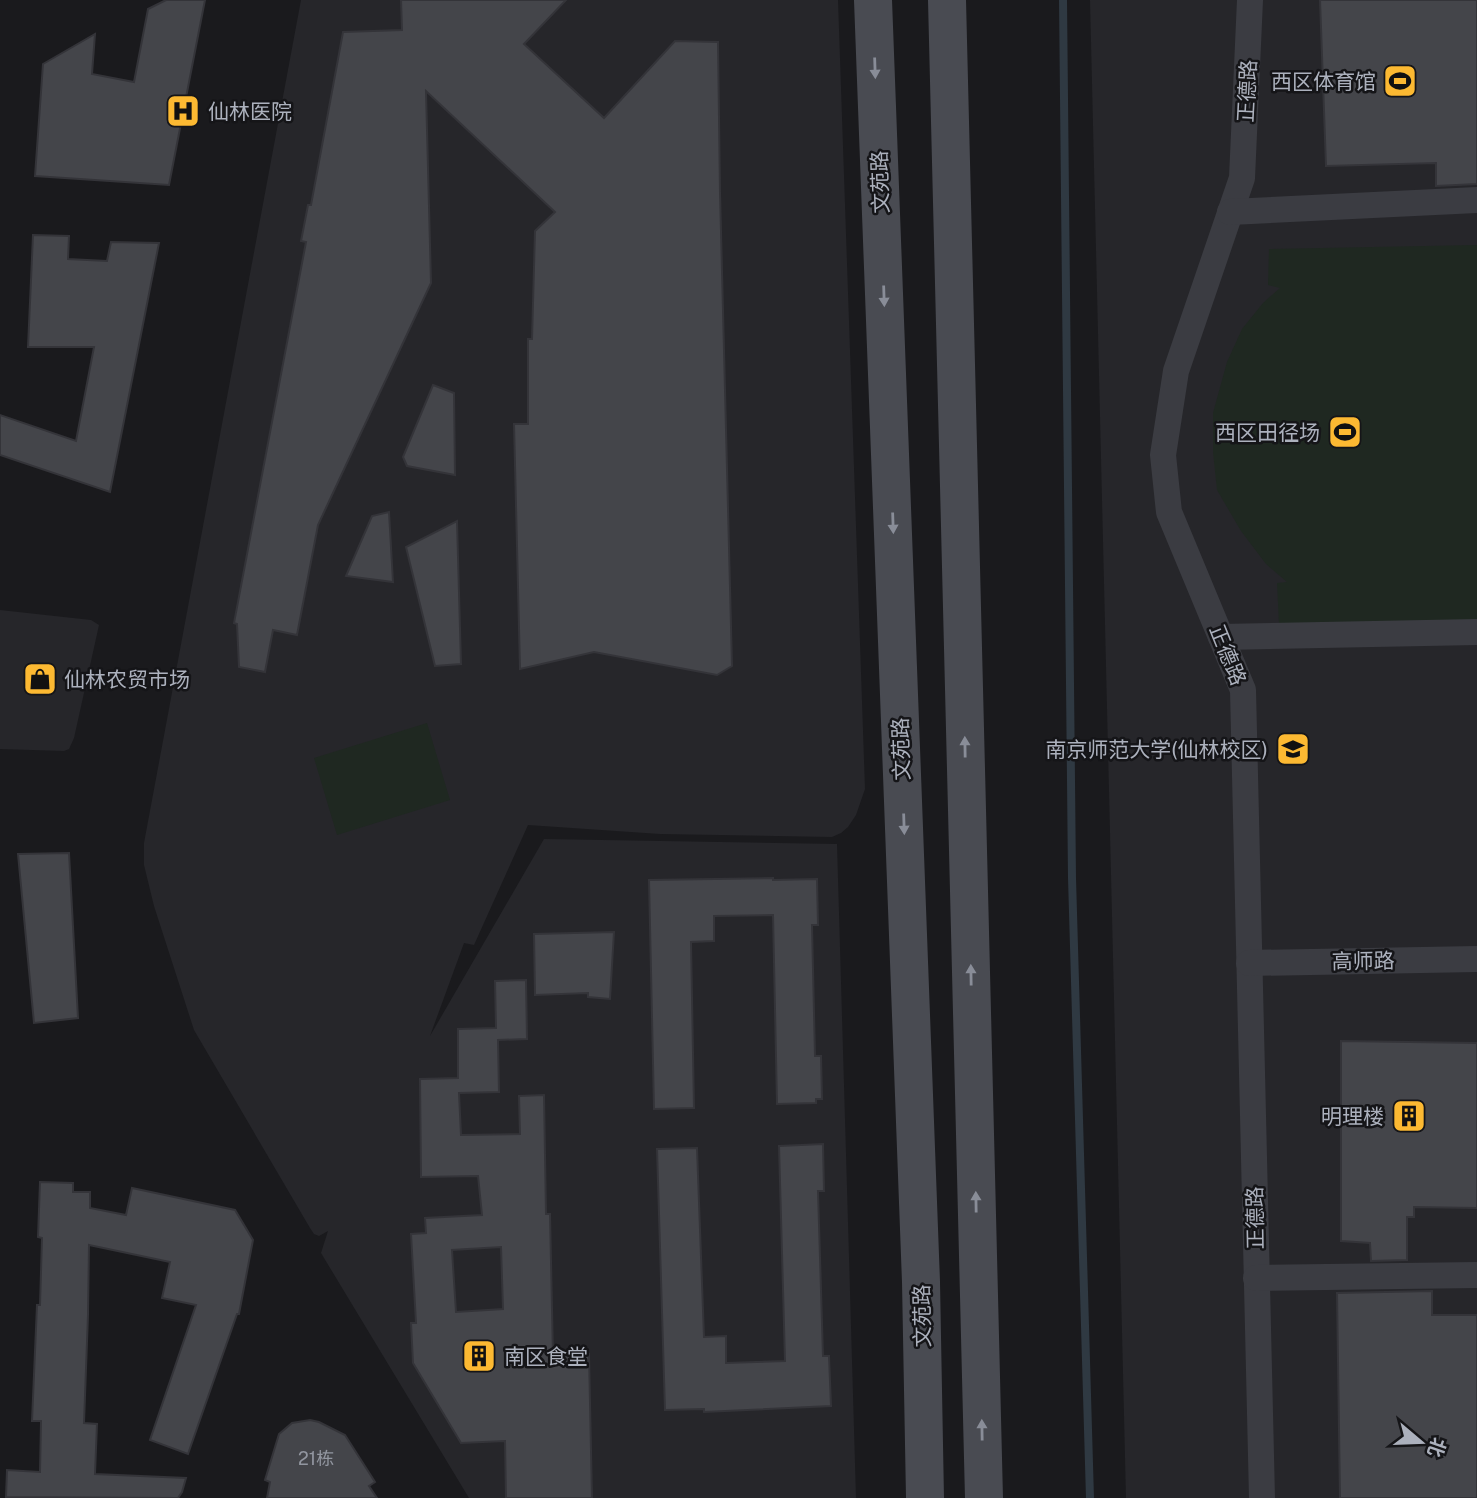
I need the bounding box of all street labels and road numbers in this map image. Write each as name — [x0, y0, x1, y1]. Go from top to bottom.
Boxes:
street label: 正德路 — [1233, 59, 1261, 123]
street label: 文苑路 — [866, 150, 894, 214]
street label: 正德路 — [1205, 621, 1251, 689]
street label: 文苑路 — [887, 717, 915, 781]
street label: 高师路 — [1331, 948, 1395, 974]
street label: 正德路 — [1242, 1186, 1268, 1250]
street label: 文苑路 — [909, 1284, 935, 1348]

